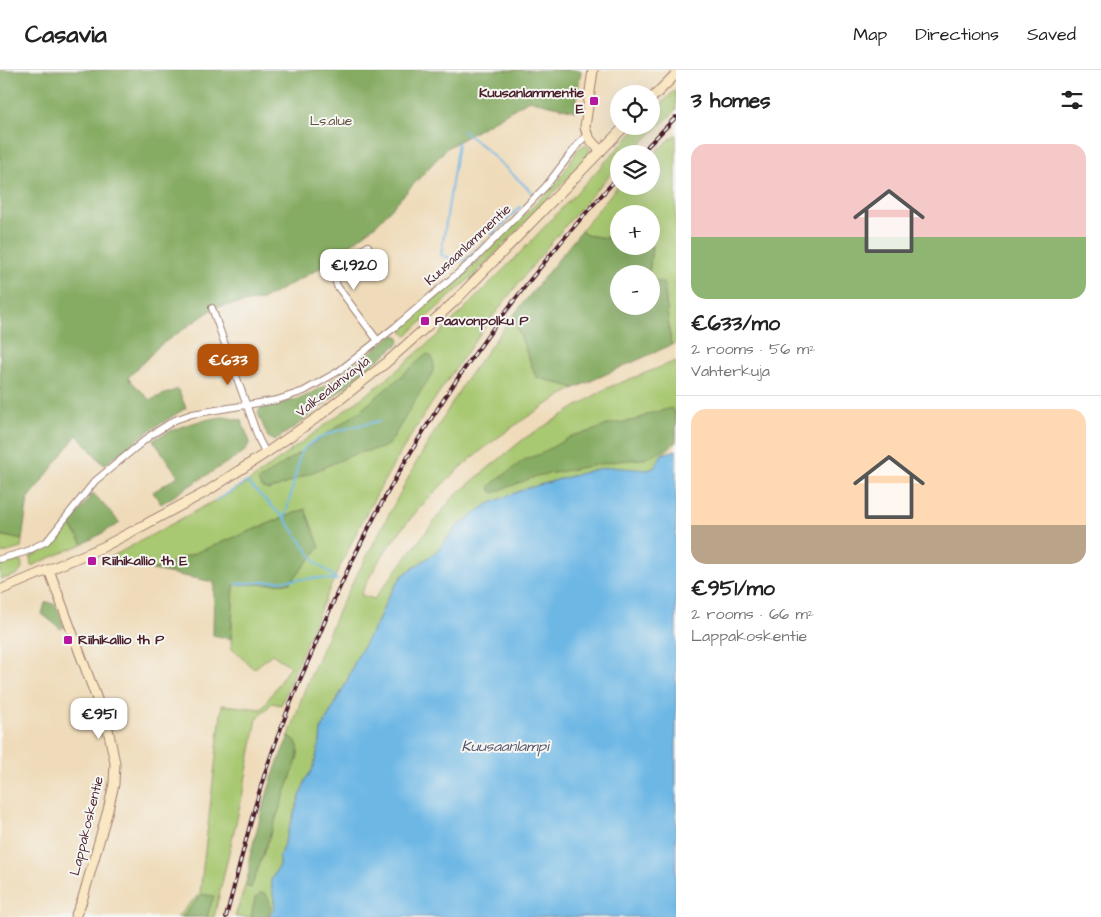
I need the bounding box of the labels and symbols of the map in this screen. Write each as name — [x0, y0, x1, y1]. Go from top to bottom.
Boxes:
place label: Kuusanlammentie E — [479, 83, 585, 119]
marker: Kuusanlammentie E — [588, 95, 600, 107]
park label: Ls.alue — [310, 111, 353, 131]
street label: Kuusaanlammentie — [420, 199, 516, 291]
pin: €1,920 — [313, 248, 395, 291]
place label: Paavonpolku P — [435, 311, 528, 331]
marker: Paavonpolku P — [419, 315, 431, 327]
pin: €633 — [198, 344, 258, 386]
street label: Valkealanväylä — [292, 352, 374, 422]
place label: Riihikallio th E — [102, 551, 188, 571]
marker: Riihikallio th E — [86, 555, 98, 567]
place label: Riihikallio th P — [78, 630, 164, 650]
marker: Riihikallio th P — [62, 634, 74, 646]
pin: €951 — [69, 698, 129, 740]
water label: Kuusaanlampi — [462, 736, 550, 757]
street label: Lappakoskentie — [65, 774, 109, 878]

